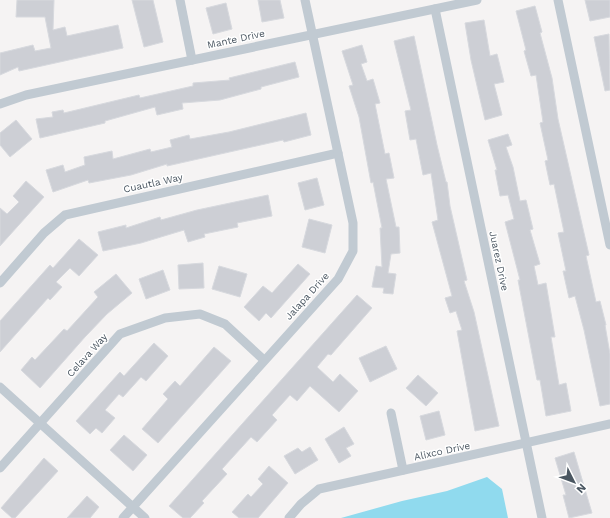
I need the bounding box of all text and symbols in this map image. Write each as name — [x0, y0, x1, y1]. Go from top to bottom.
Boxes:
street label: Mante Drive — [206, 27, 266, 50]
street label: Cuautla Way — [122, 171, 185, 195]
street label: Juarez Drive — [487, 230, 511, 292]
street label: Jalapa Drive — [283, 270, 331, 322]
street label: Celava Way — [65, 330, 110, 379]
street label: Alixco Drive — [413, 440, 471, 462]
north arrow — [554, 462, 594, 502]
text: N — [574, 481, 589, 496]

